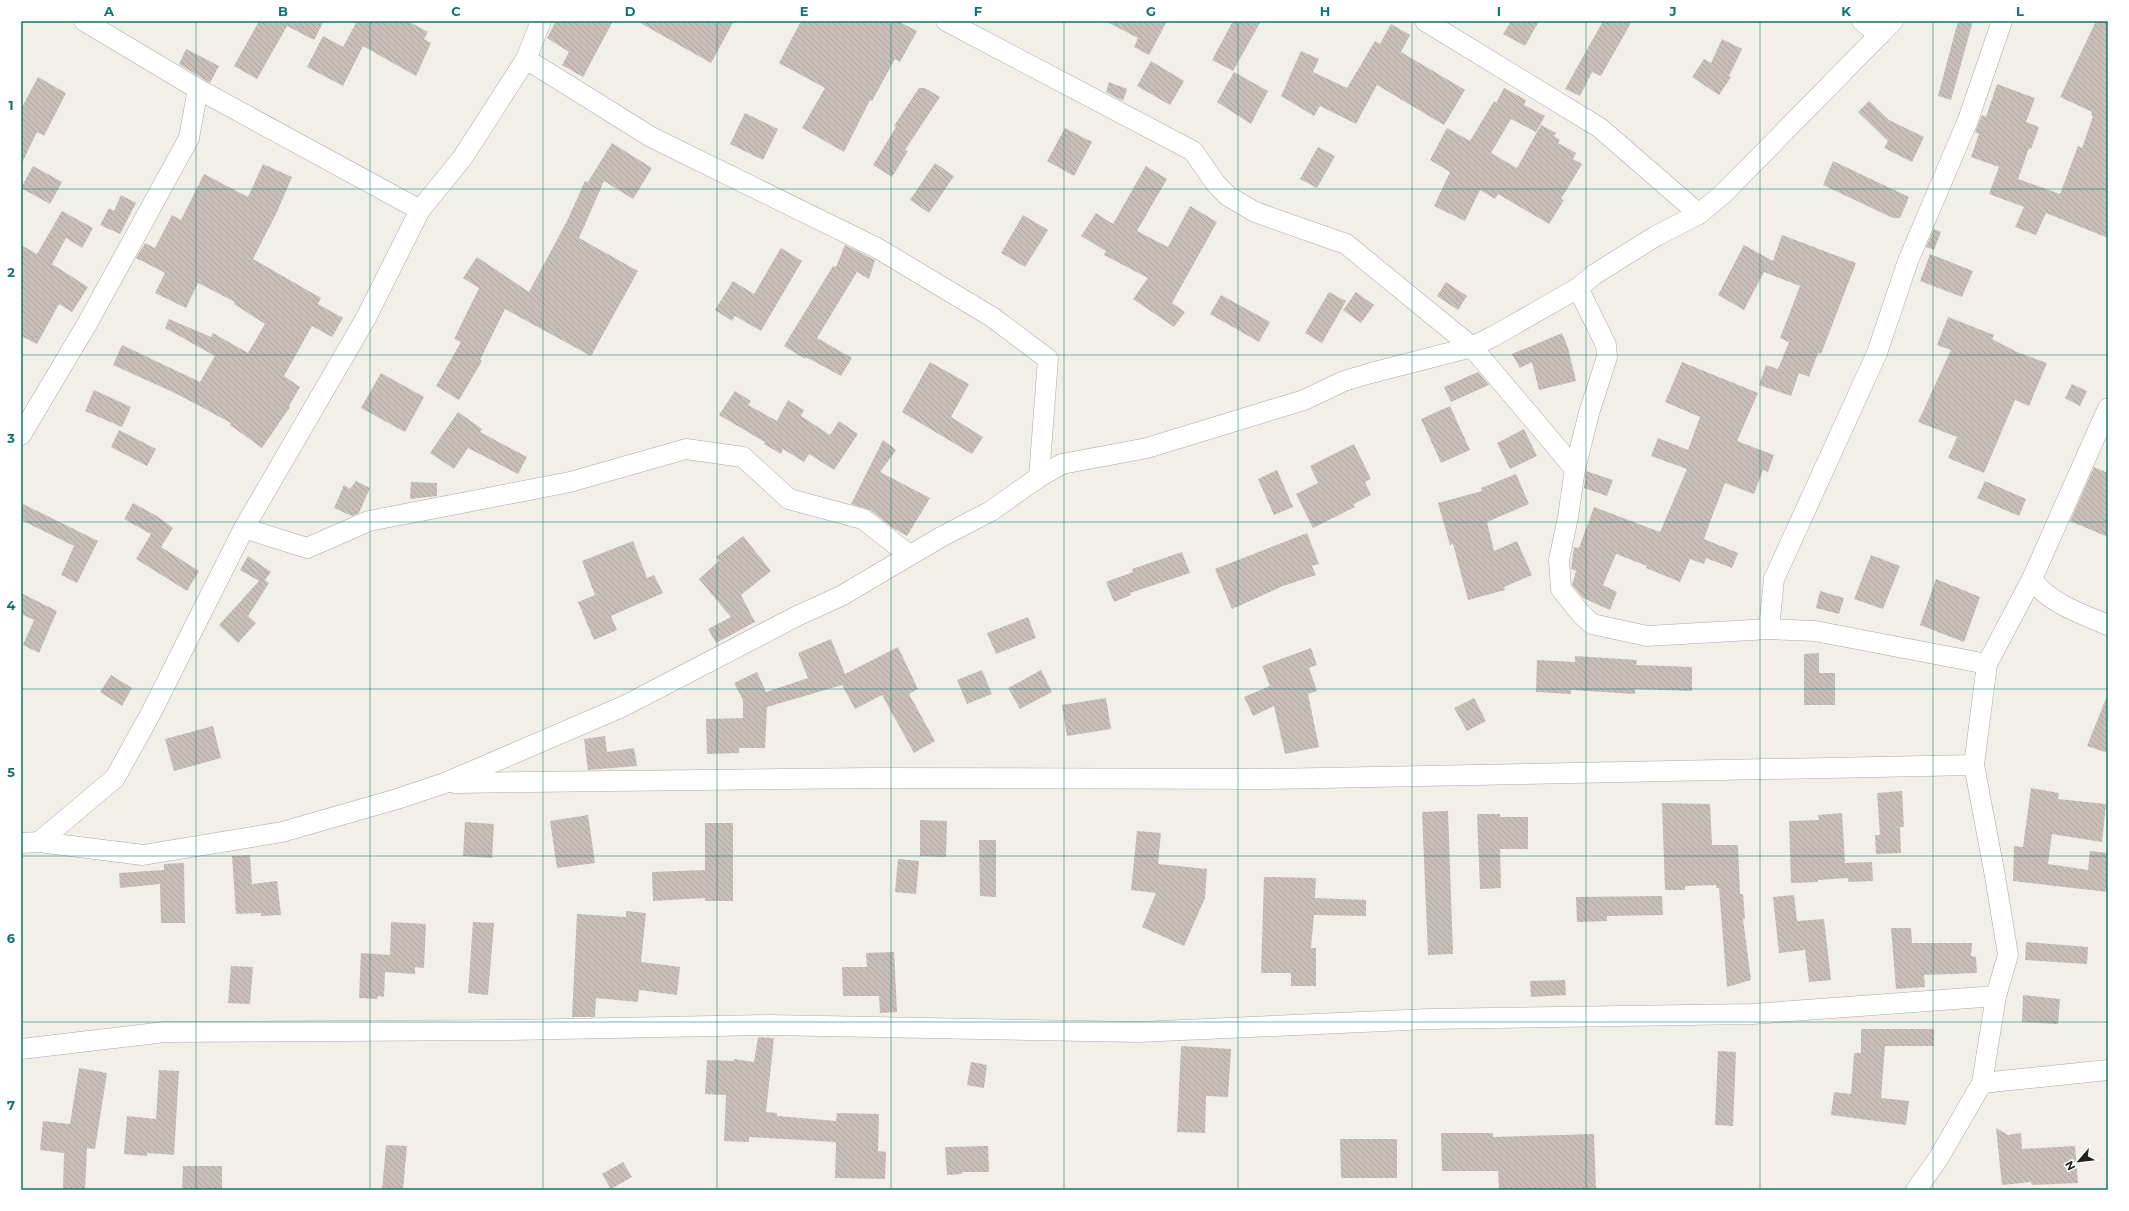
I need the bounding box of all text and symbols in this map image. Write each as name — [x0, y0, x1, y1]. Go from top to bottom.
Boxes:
text: A — [103, 3, 115, 19]
text: B — [278, 3, 288, 19]
text: C — [451, 3, 461, 19]
text: D — [625, 3, 636, 19]
text: E — [800, 3, 809, 19]
text: F — [974, 3, 982, 19]
text: G — [1146, 3, 1156, 19]
text: H — [1320, 3, 1330, 19]
text: I — [1497, 3, 1501, 19]
text: J — [1668, 3, 1677, 19]
text: K — [1841, 3, 1851, 19]
text: L — [2016, 3, 2024, 19]
text: 1 — [8, 97, 14, 113]
text: 2 — [7, 264, 15, 280]
text: 3 — [6, 430, 15, 446]
text: 4 — [7, 597, 16, 613]
text: 5 — [7, 764, 15, 780]
text: 6 — [7, 930, 16, 946]
text: 7 — [7, 1097, 15, 1113]
north arrow — [2059, 1141, 2099, 1181]
text: N — [2062, 1158, 2078, 1173]

